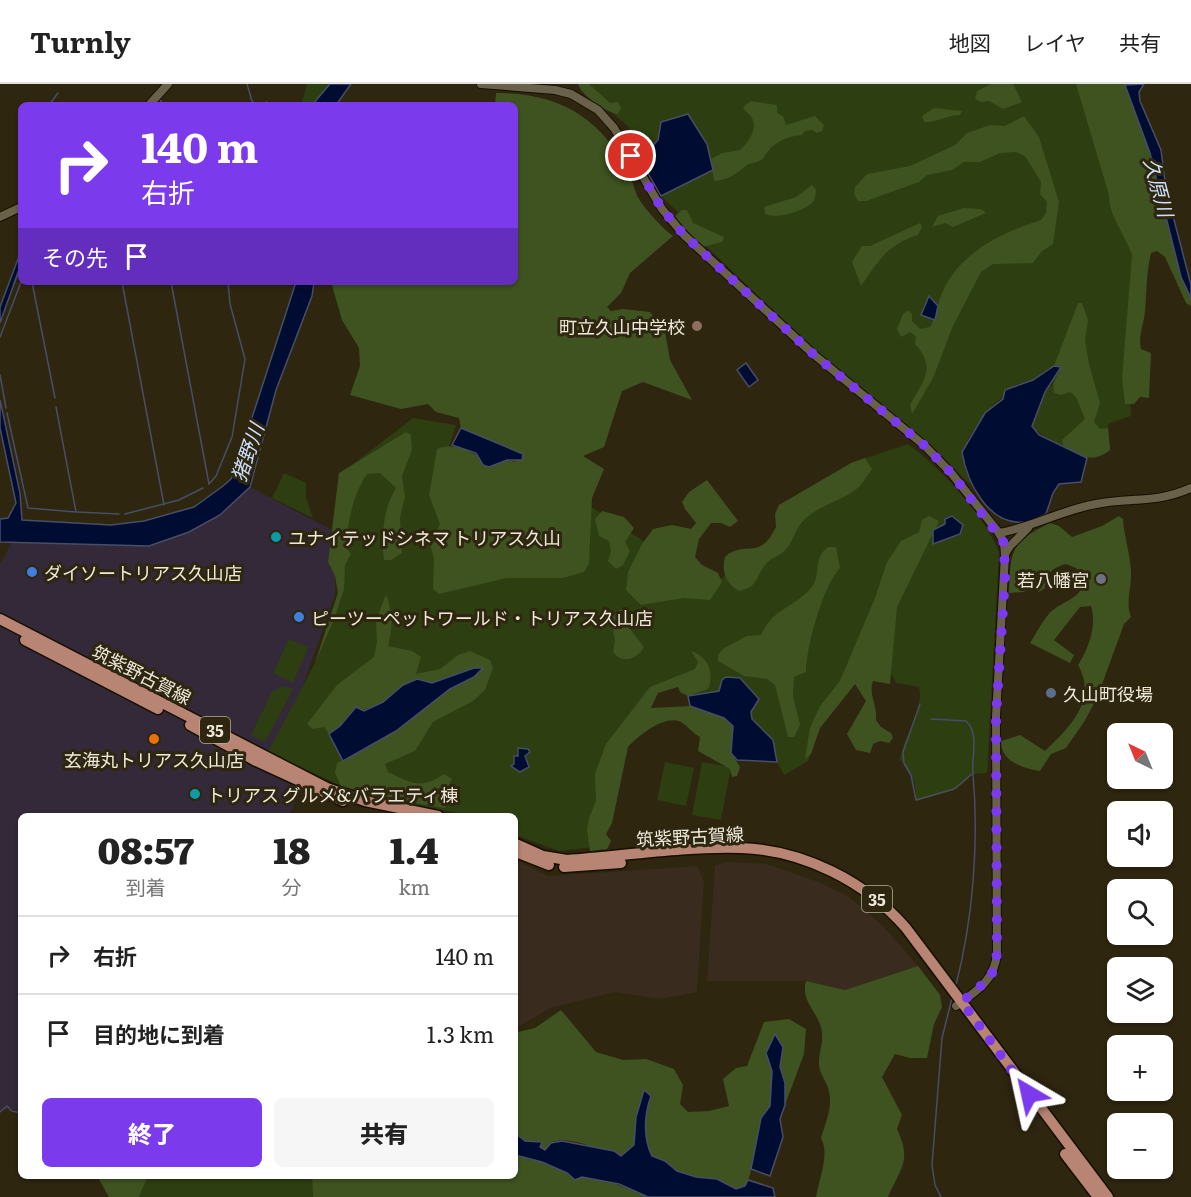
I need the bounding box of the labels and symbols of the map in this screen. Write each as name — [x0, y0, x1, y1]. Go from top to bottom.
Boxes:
pin — [605, 130, 656, 181]
water label: 久原川 — [1138, 154, 1183, 222]
place label: 町立久山中学校 — [559, 313, 685, 340]
marker: 町立久山中学校 — [690, 319, 704, 333]
water label: 猪野川 — [222, 417, 271, 485]
place label: ユナイテッドシネマ トリアス久山 — [288, 524, 561, 551]
marker: ユナイテッドシネマ トリアス久山 — [269, 530, 283, 544]
place label: ダイソートリアス久山店 — [44, 559, 242, 586]
marker: ダイソートリアス久山店 — [25, 565, 39, 579]
place label: 若八幡宮 — [1017, 566, 1089, 593]
marker: 若八幡宮 — [1094, 572, 1108, 586]
place label: ピーツーペットワールド・トリアス久山店 — [311, 604, 653, 631]
marker: ピーツーペットワールド・トリアス久山店 — [292, 610, 306, 624]
street label: 筑紫野古賀線 — [88, 637, 196, 711]
place label: 久山町役場 — [1063, 680, 1153, 707]
marker: 久山町役場 — [1044, 686, 1058, 700]
road number: 35 — [200, 717, 230, 743]
north arrow — [1107, 723, 1173, 789]
marker: 玄海丸トリアス久山店 — [147, 732, 161, 746]
place label: 玄海丸トリアス久山店 — [64, 746, 244, 773]
place label: トリアス グルメ&バラエティ棟 — [207, 781, 458, 808]
marker: トリアス グルメ&バラエティ棟 — [188, 787, 202, 801]
street label: 筑紫野古賀線 — [635, 820, 745, 852]
road number: 35 — [862, 886, 892, 912]
position arrow — [997, 1062, 1061, 1126]

